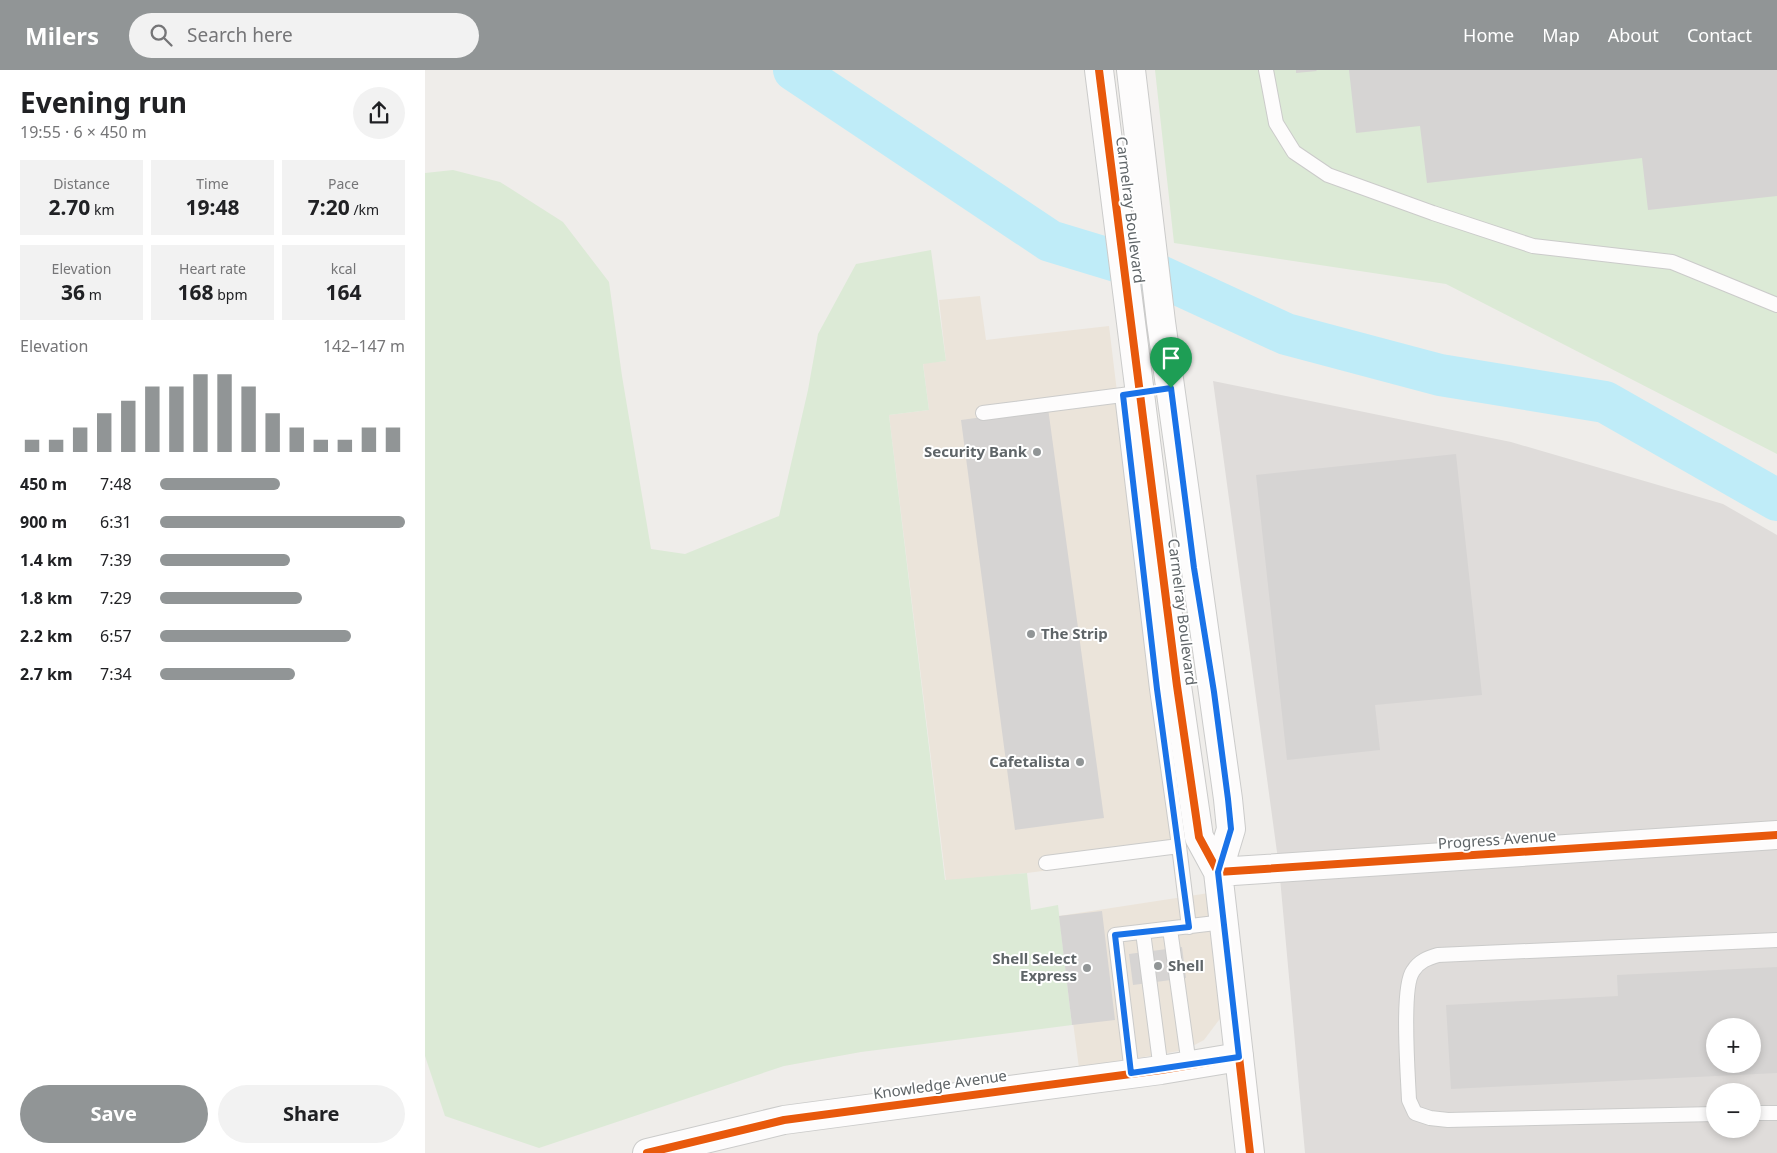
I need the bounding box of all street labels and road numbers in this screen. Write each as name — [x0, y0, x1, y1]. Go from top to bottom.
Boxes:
street label: Carmelray Boulevard — [1112, 135, 1150, 284]
street label: Carmelray Boulevard — [1164, 537, 1202, 686]
street label: Progress Avenue — [1437, 825, 1557, 853]
street label: Knowledge Avenue — [872, 1065, 1008, 1103]

